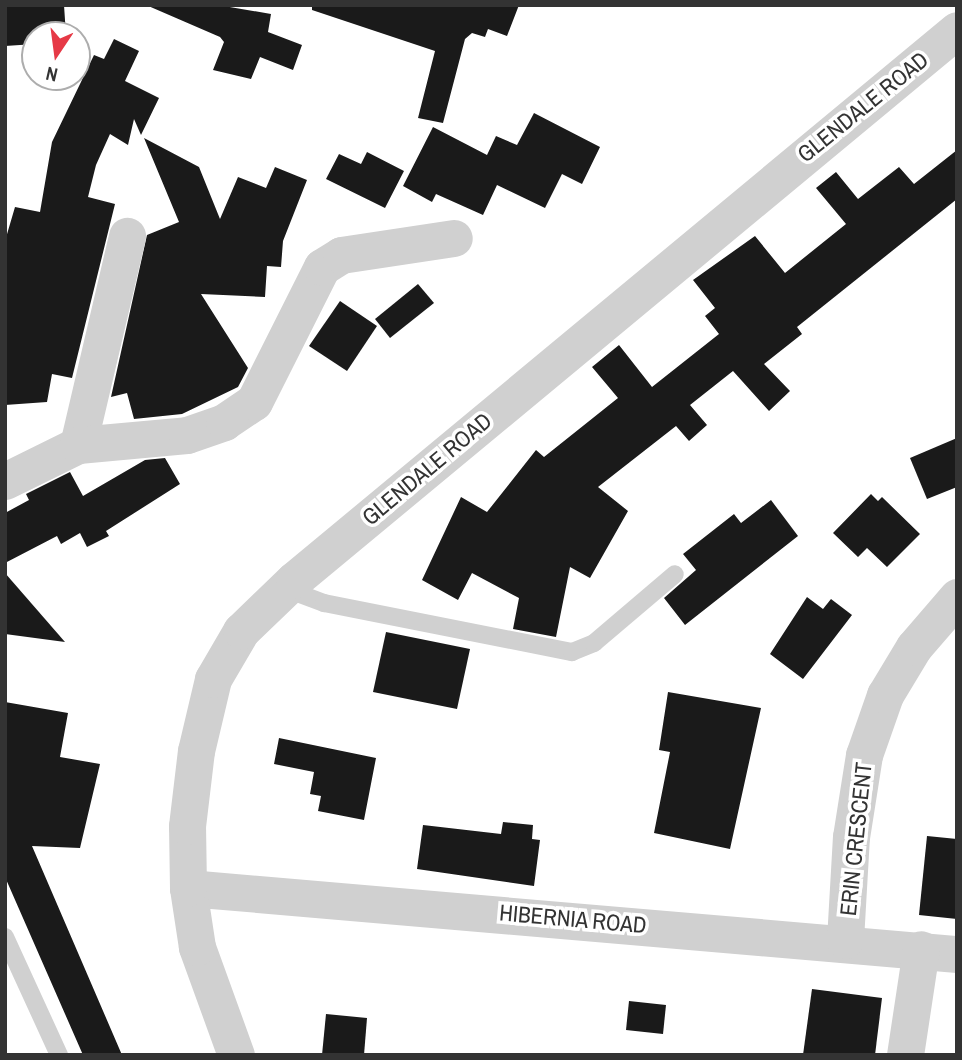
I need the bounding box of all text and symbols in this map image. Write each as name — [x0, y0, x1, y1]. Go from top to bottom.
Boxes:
north arrow — [21, 21, 91, 91]
street label: GLENDALE ROAD — [792, 46, 934, 168]
text: N — [43, 61, 60, 88]
street label: GLENDALE ROAD — [357, 407, 497, 531]
street label: ERIN CRESCENT — [834, 761, 878, 917]
street label: HIBERNIA ROAD — [498, 899, 648, 939]

